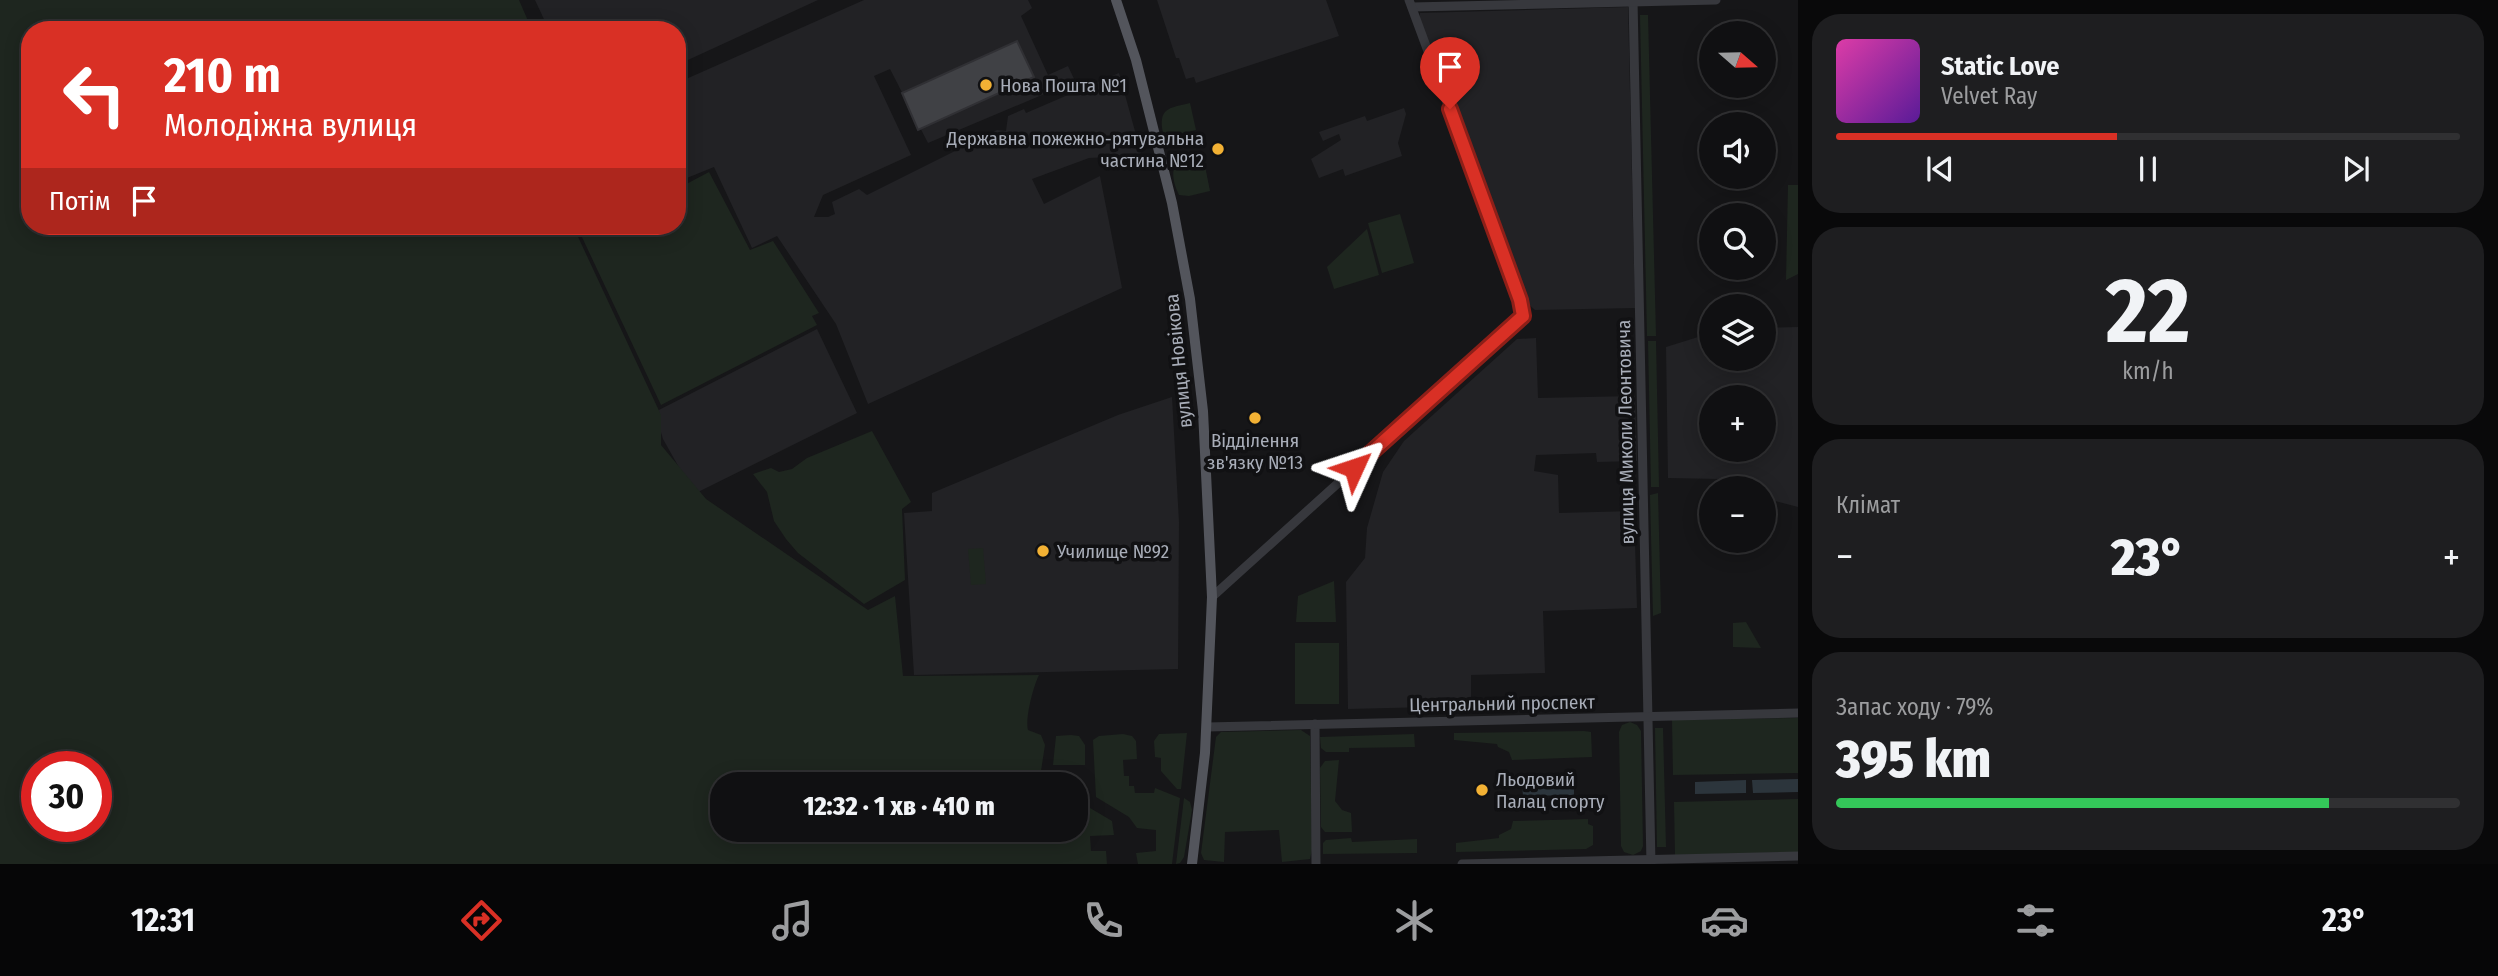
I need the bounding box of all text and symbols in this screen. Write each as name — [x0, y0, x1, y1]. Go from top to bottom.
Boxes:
north arrow — [1699, 21, 1776, 98]
map controls — [1699, 21, 1776, 553]
pin — [1420, 37, 1480, 109]
text: 210 m — [164, 46, 281, 105]
icon: arrive — [1431, 48, 1469, 86]
icon: left — [49, 49, 140, 140]
text: Static Love — [1941, 51, 2059, 82]
place label: Нова Пошта №1 — [1000, 74, 1127, 97]
marker: Нова Пошта №1 — [978, 77, 994, 93]
text: Velvet Ray — [1941, 82, 2037, 110]
text: Молодіжна вулиця — [164, 106, 417, 144]
button: sound — [1699, 112, 1776, 189]
place label: Державна пожежно-рятувальна частина №12 — [946, 127, 1204, 172]
marker: Державна пожежно-рятувальна частина №12 — [1210, 141, 1226, 157]
icon: previous — [1921, 150, 1959, 188]
icon: pause — [2129, 150, 2167, 188]
icon: next — [2337, 150, 2375, 188]
icon: arrive — [125, 182, 163, 220]
text: Потім — [49, 186, 111, 217]
button: search — [1699, 203, 1776, 280]
text: 22 — [2106, 257, 2190, 366]
street label: вулиця Новікова — [1160, 293, 1197, 429]
button: layers — [1699, 294, 1776, 371]
street label: вулиця Миколи Леонтовича — [1612, 320, 1639, 544]
text: km/h — [2122, 357, 2174, 385]
button: + — [1699, 385, 1776, 462]
marker: Відділення зв'язку №13 — [1247, 410, 1263, 426]
place label: Відділення зв'язку №13 — [1207, 429, 1303, 474]
position arrow — [1317, 431, 1391, 505]
button: − — [1699, 476, 1776, 553]
text: Клімат — [1836, 491, 1900, 519]
text: 23° — [2111, 526, 2185, 589]
text: − — [1836, 534, 1853, 580]
text: + — [2443, 534, 2460, 580]
place label: Училище №92 — [1056, 540, 1169, 563]
marker: Училище №92 — [1035, 543, 1051, 559]
street label: Центральний проспект — [1409, 690, 1595, 717]
text: Запас ходу · 79% — [1836, 693, 1994, 721]
text: 395 km — [1836, 728, 1991, 791]
speed limit sign: 30 — [21, 751, 112, 842]
place label: Льодовий Палац спорту — [1496, 768, 1605, 813]
marker: Льодовий Палац спорту — [1474, 782, 1490, 798]
text: 12:32 · 1 хв · 410 m — [803, 791, 995, 822]
icon: directions — [457, 896, 506, 945]
icon: music — [768, 896, 817, 945]
icon: phone — [1079, 896, 1128, 945]
icon: climate — [1390, 896, 1439, 945]
icon: car — [1700, 896, 1749, 945]
icon: filters — [2011, 896, 2060, 945]
text: 12:31 — [131, 901, 195, 939]
text: 23° — [2322, 901, 2367, 939]

